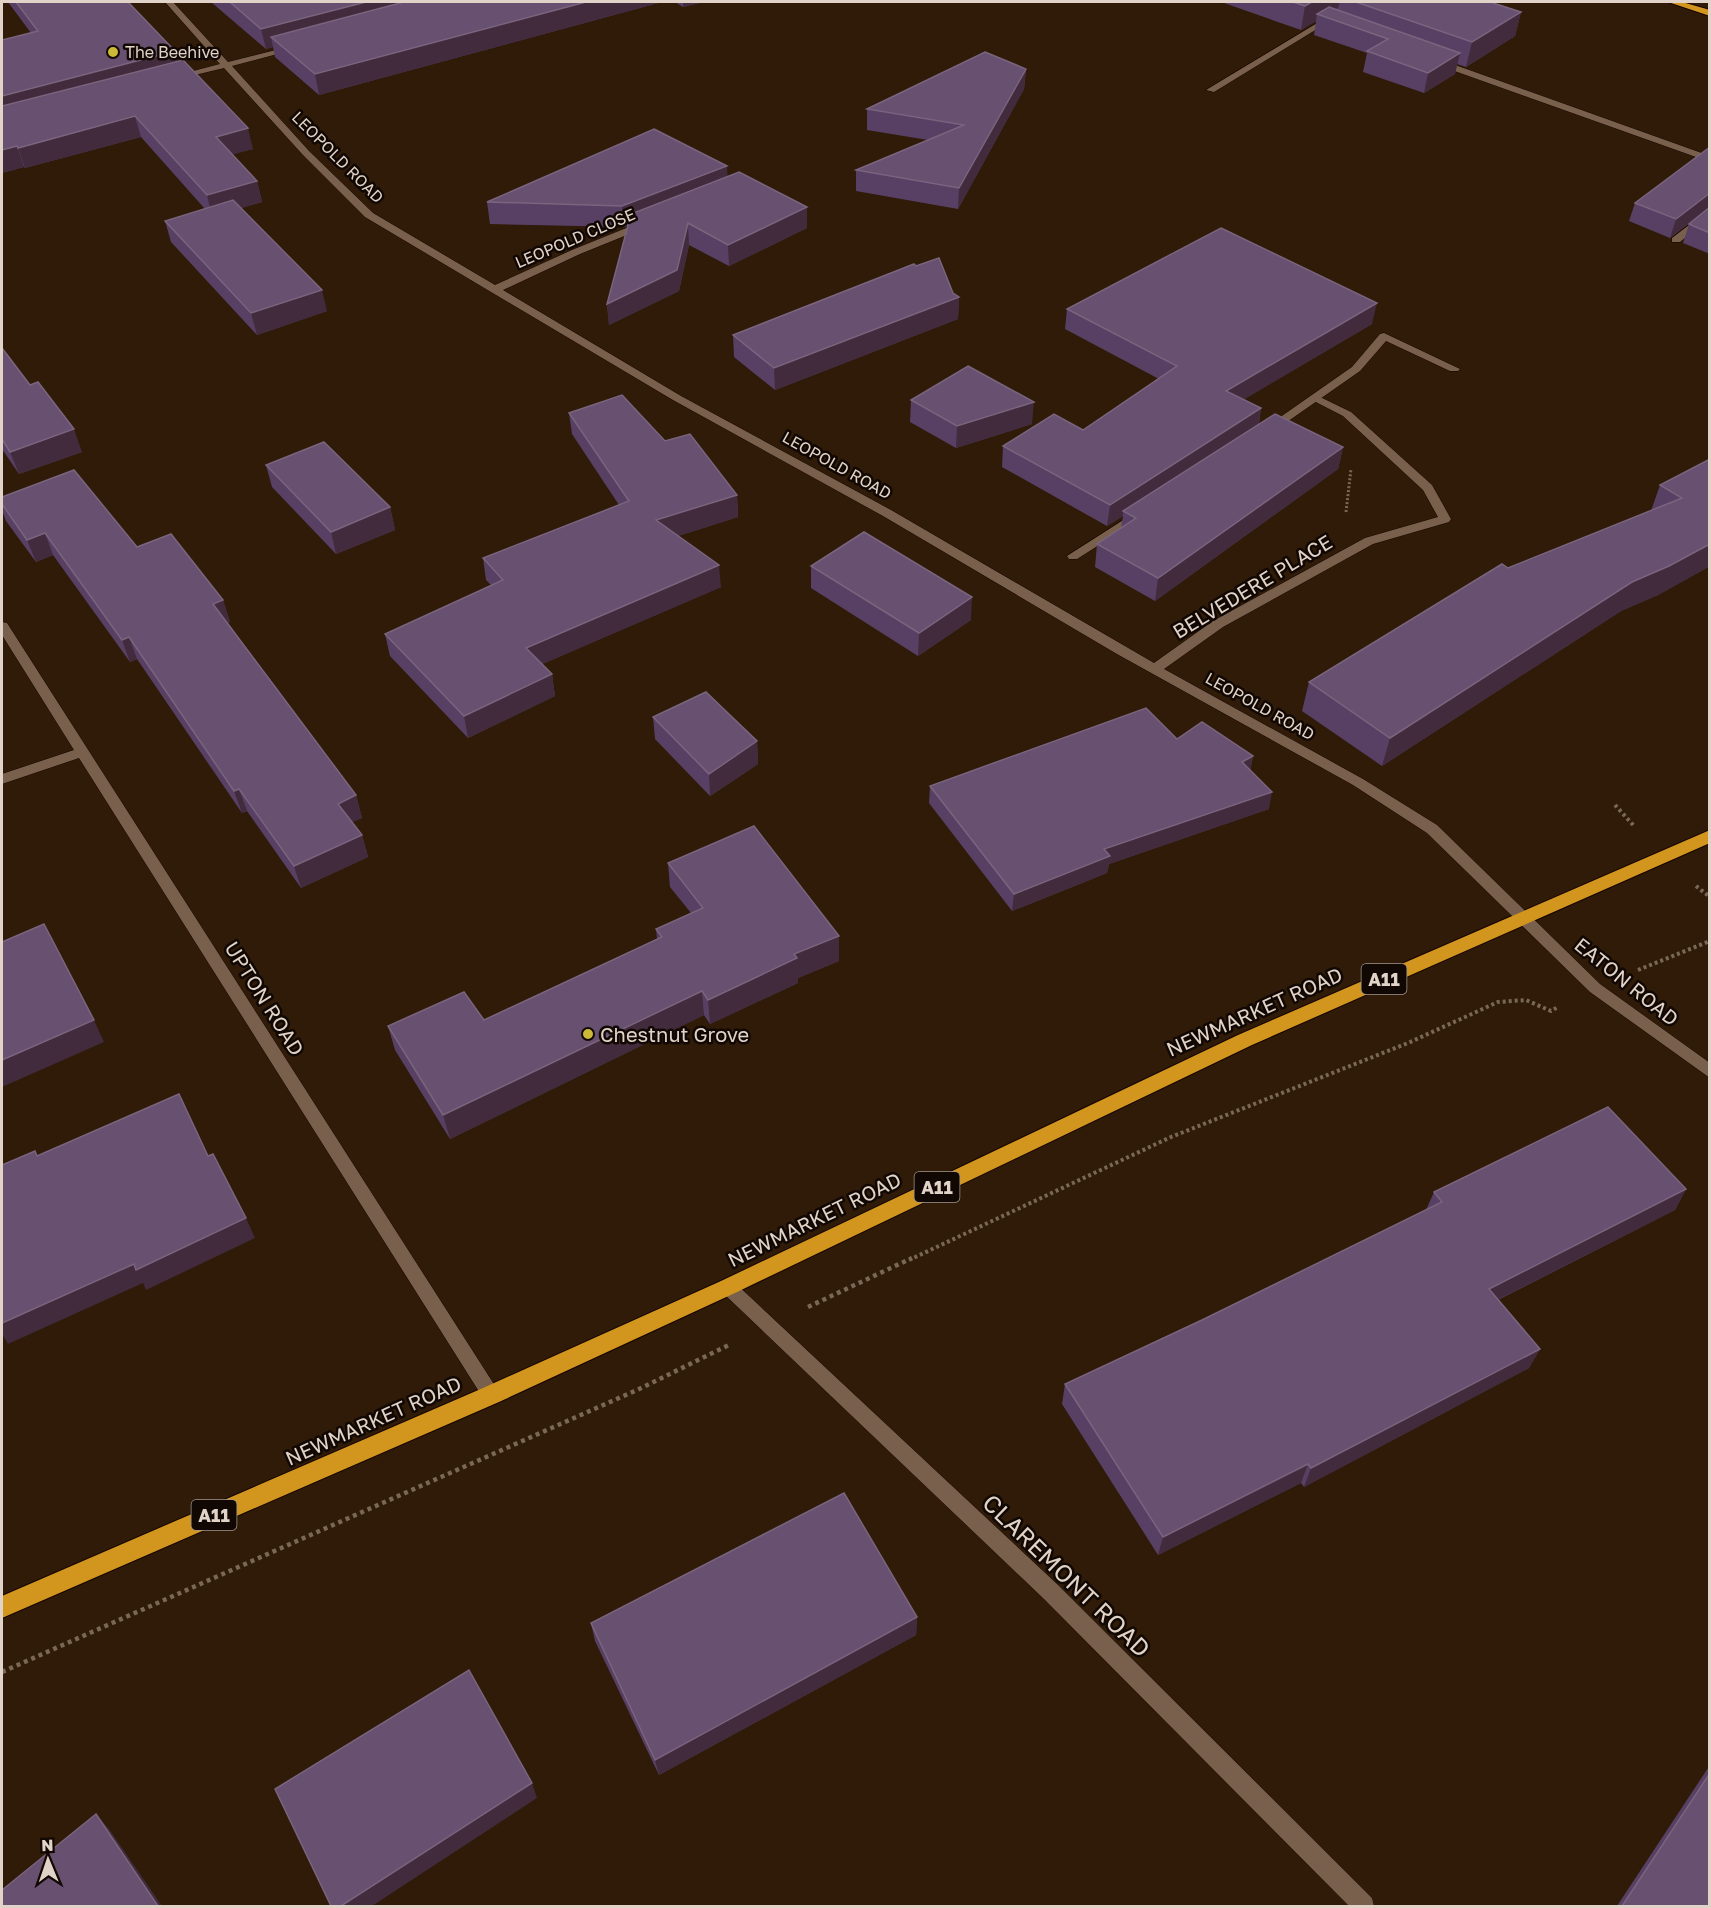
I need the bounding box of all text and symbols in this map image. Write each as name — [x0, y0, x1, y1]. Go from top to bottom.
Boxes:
place label: The Beehive — [125, 42, 219, 62]
marker: The Beehive — [106, 45, 120, 59]
street label: LEOPOLD ROAD — [288, 107, 388, 207]
street label: LEOPOLD CLOSE — [512, 204, 638, 272]
street label: LEOPOLD ROAD — [779, 427, 895, 503]
street label: BELVEDERE PLACE — [1168, 529, 1336, 643]
street label: LEOPOLD ROAD — [1202, 668, 1318, 744]
street label: EATON ROAD — [1570, 932, 1684, 1030]
street label: UPTON ROAD — [220, 937, 310, 1059]
street label: NEWMARKET ROAD — [1162, 961, 1346, 1061]
road number: A11 — [1362, 964, 1406, 994]
place label: Chestnut Grove — [600, 1022, 749, 1046]
marker: Chestnut Grove — [581, 1027, 595, 1041]
street label: NEWMARKET ROAD — [723, 1167, 905, 1271]
road number: A11 — [914, 1172, 960, 1202]
street label: NEWMARKET ROAD — [281, 1370, 465, 1470]
street label: CLAREMONT ROAD — [977, 1488, 1157, 1662]
road number: A11 — [192, 1500, 236, 1530]
north arrow — [18, 1830, 78, 1890]
text: N — [41, 1835, 54, 1855]

